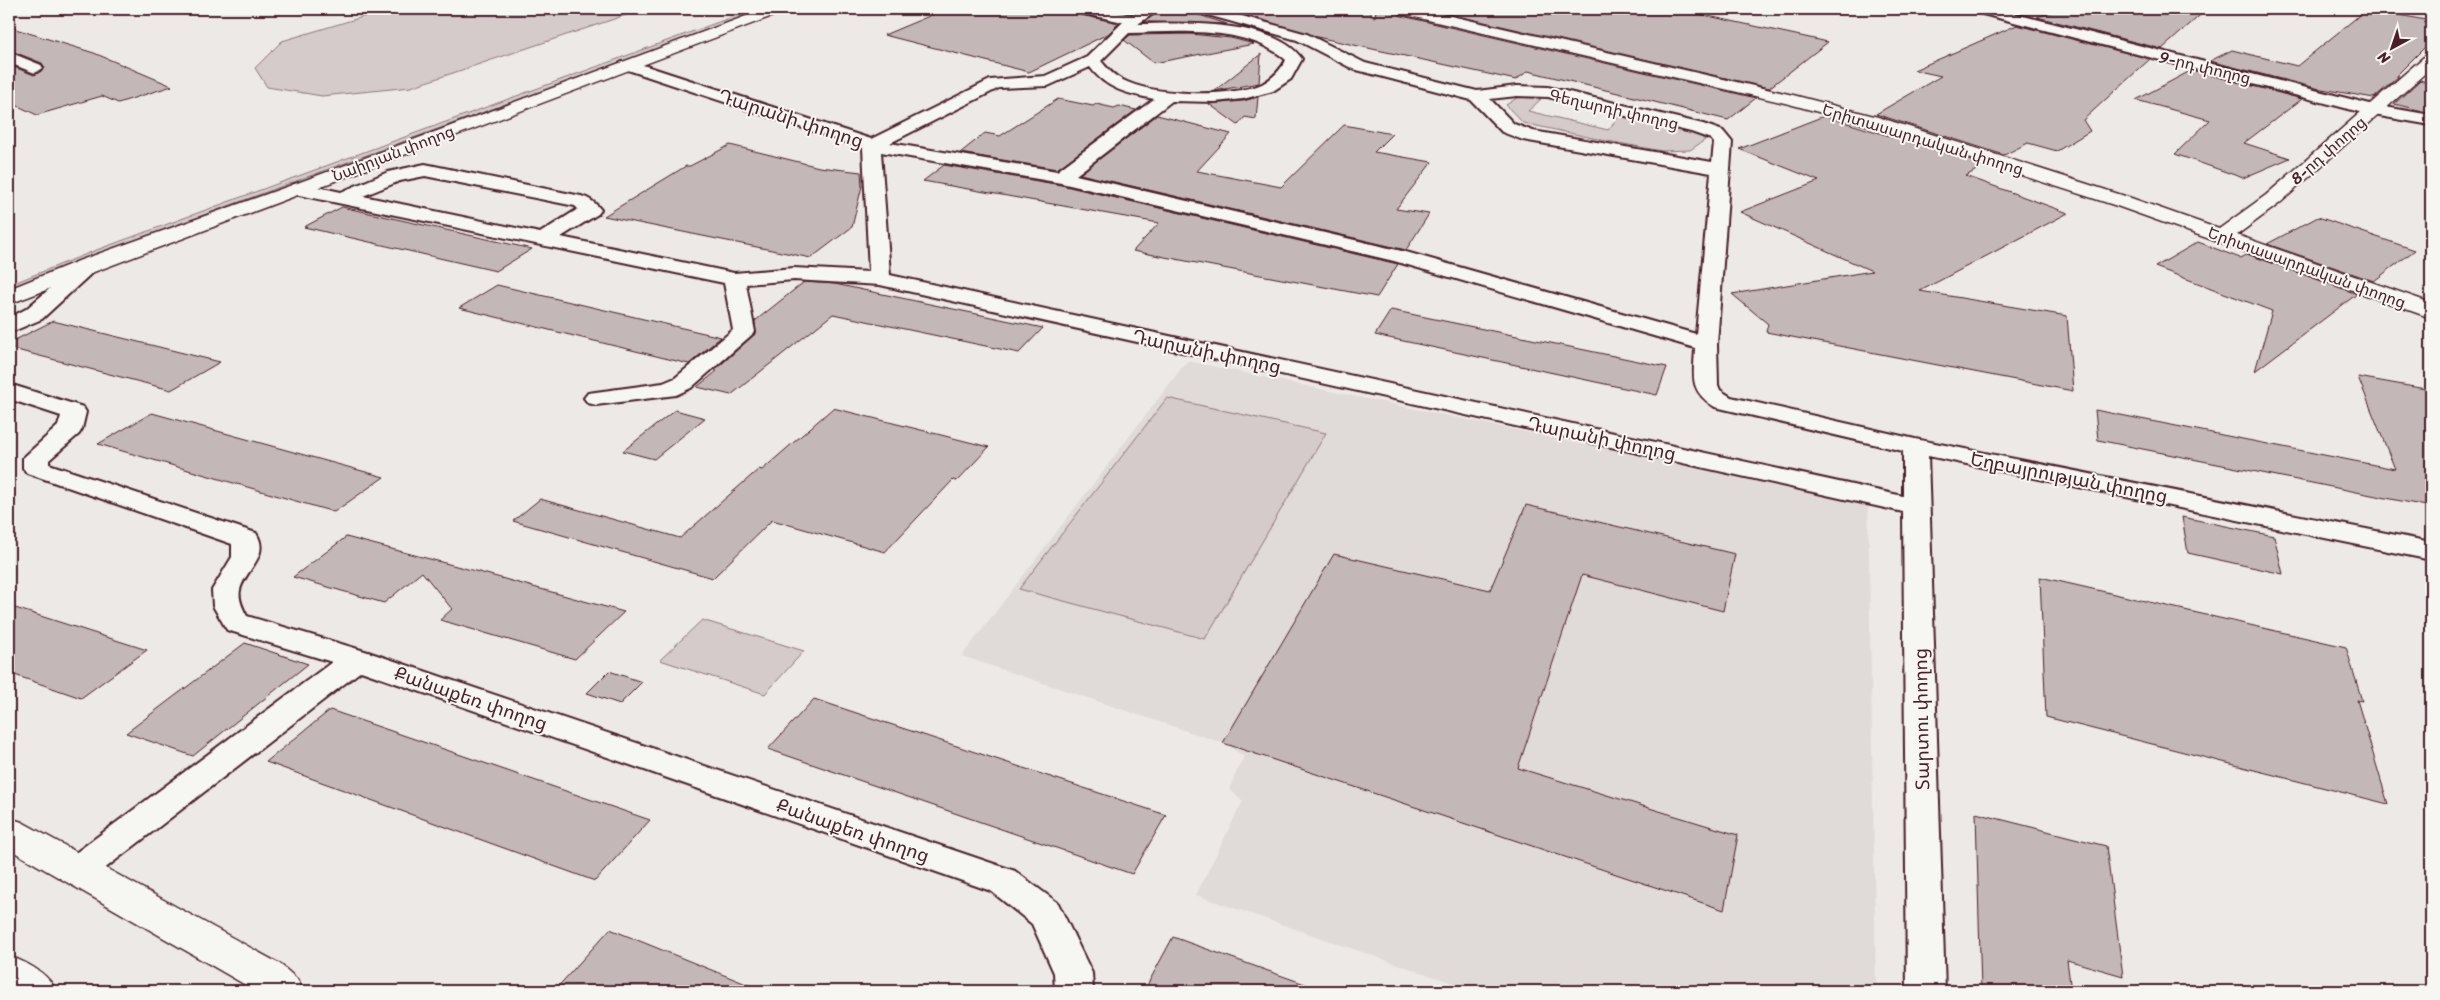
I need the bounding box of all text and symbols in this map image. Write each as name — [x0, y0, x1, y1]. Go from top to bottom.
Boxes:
north arrow — [2368, 22, 2418, 72]
street label: 9-րդ փողոց — [2156, 42, 2254, 93]
text: N — [2372, 45, 2396, 71]
street label: Դարանի փողոց — [714, 79, 868, 158]
street label: Գեղարդի փողոց — [1546, 80, 1682, 138]
street label: Երիտասարդական փողոց — [1818, 95, 2027, 184]
street label: 8-րդ փողոց — [2283, 109, 2373, 192]
street label: Նաիրյան փողոց — [328, 117, 459, 190]
street label: Երիտասարդական փողոց — [2203, 218, 2410, 317]
street label: Դարանի փողոց — [1130, 320, 1284, 383]
street label: Դարանի փողոց — [1525, 407, 1679, 470]
street label: Եղբայրության փողոց — [1967, 442, 2171, 513]
street label: Տարտու փողոց — [1904, 648, 1939, 790]
street label: Քանաքեռ փողոց — [390, 657, 552, 740]
street label: Քանաքեռ փողոց — [772, 789, 934, 872]

